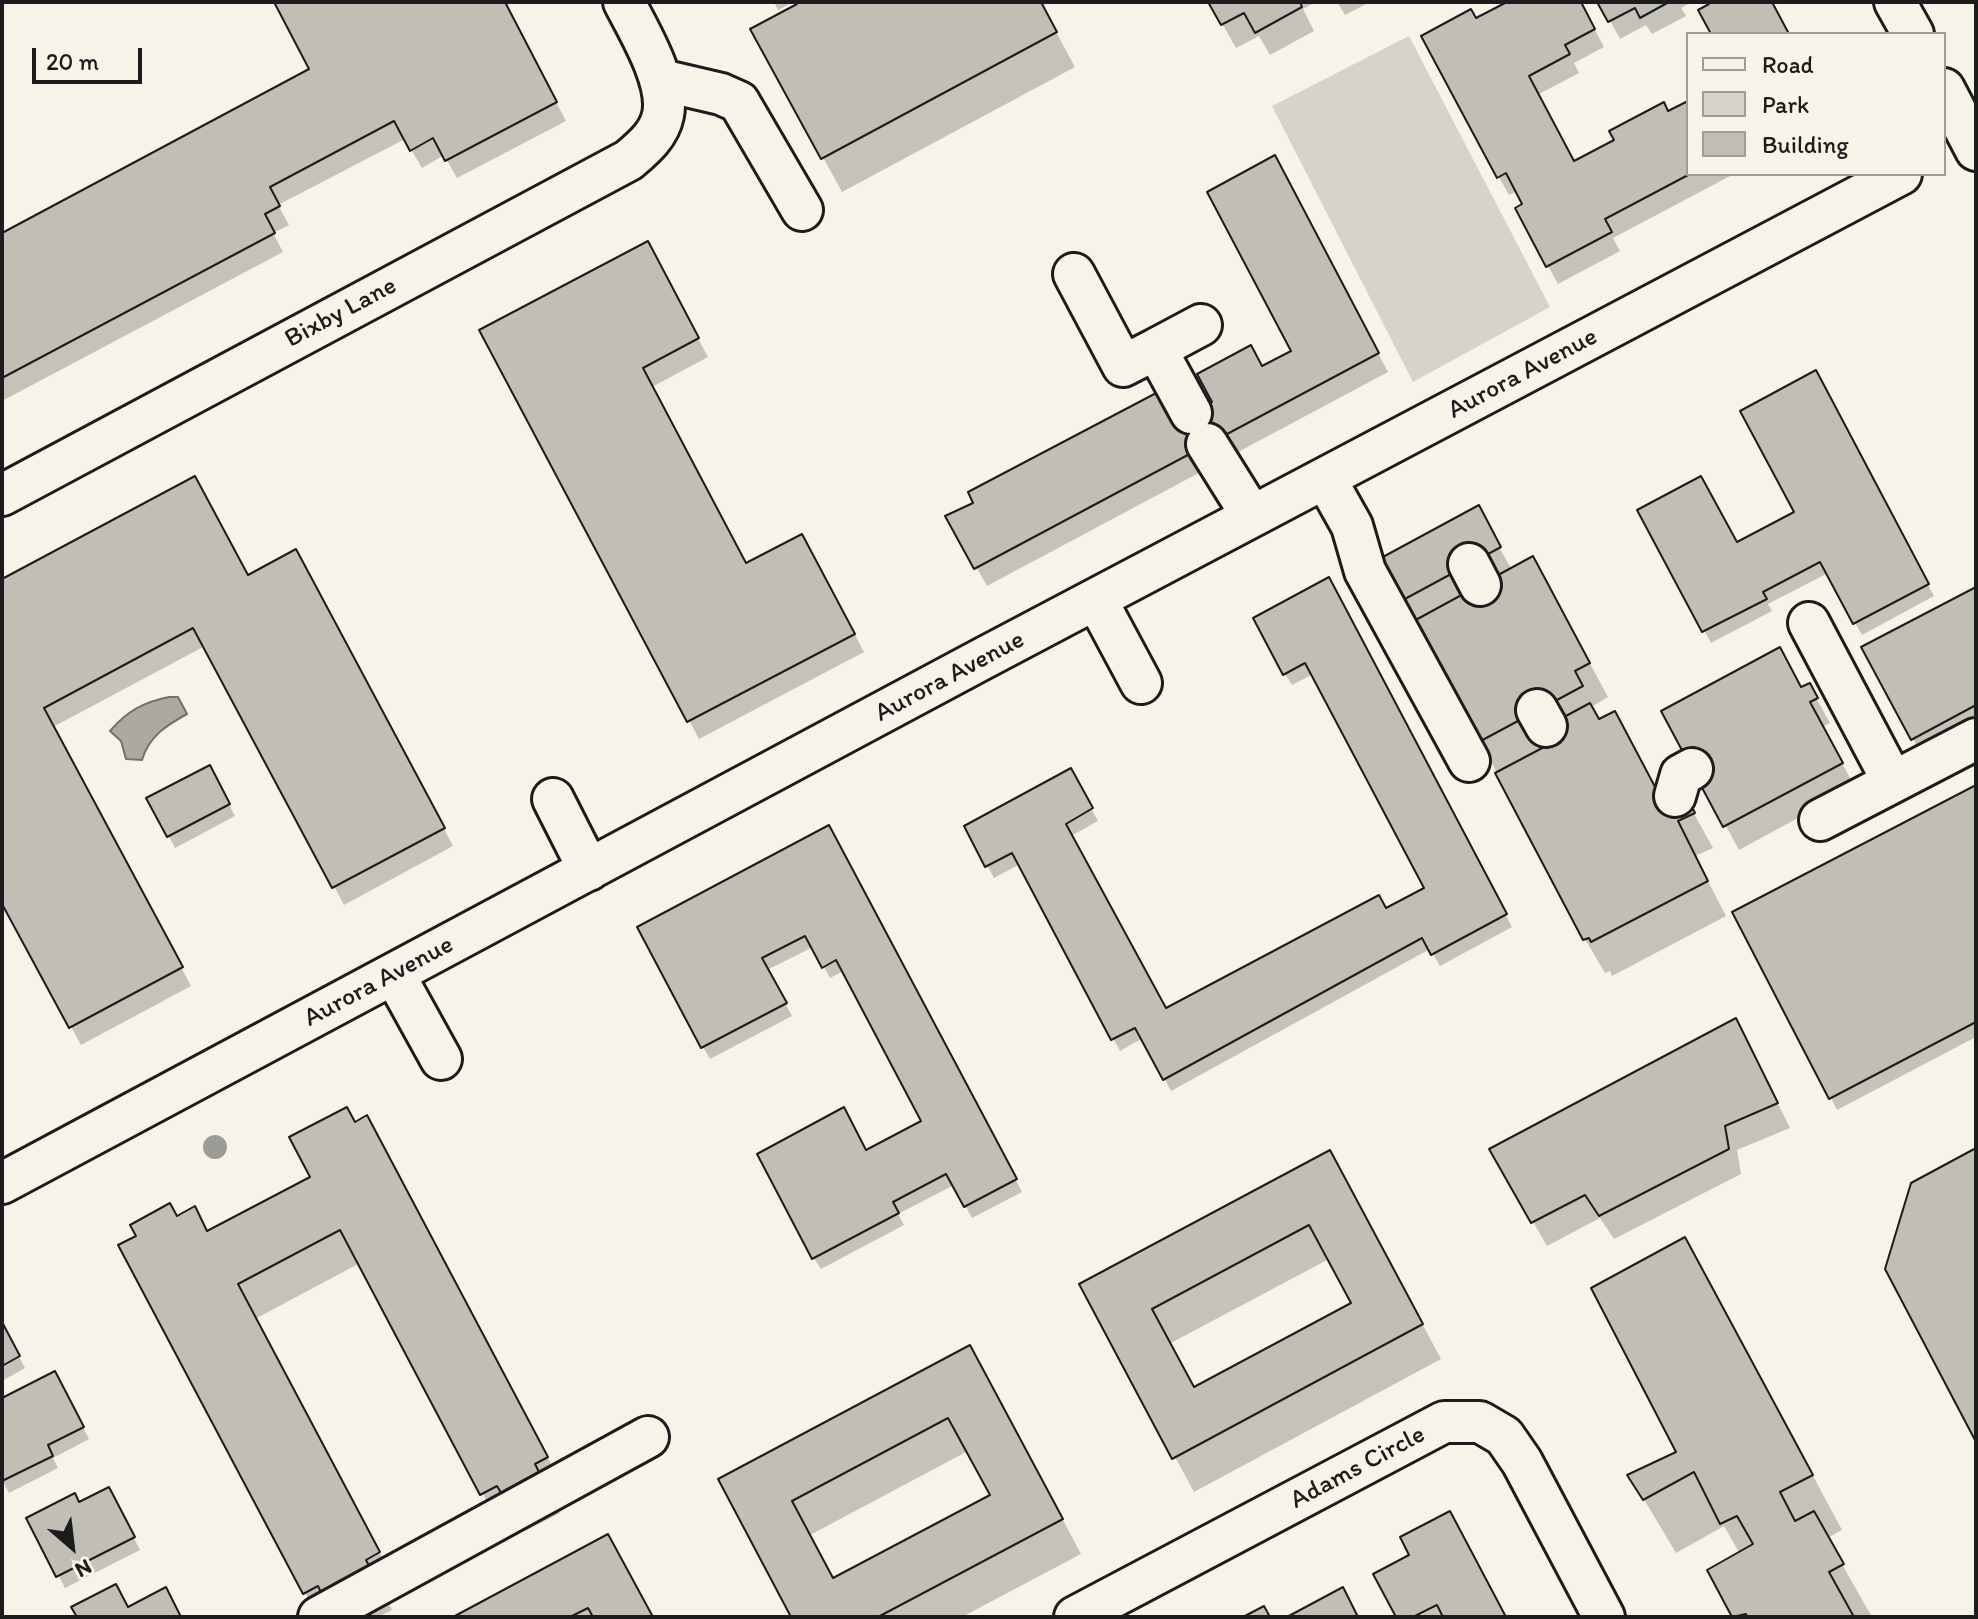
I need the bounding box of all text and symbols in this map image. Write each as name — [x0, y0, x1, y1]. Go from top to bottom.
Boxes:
scale bar — [36, 32, 146, 82]
legend — [1686, 32, 1946, 176]
text: 20 m — [46, 47, 99, 76]
text: Road — [1762, 50, 1814, 79]
text: Park — [1762, 90, 1809, 119]
text: Building — [1762, 130, 1849, 159]
street label: Bixby Lane — [280, 271, 402, 355]
street label: Aurora Avenue — [1443, 322, 1603, 426]
street label: Aurora Avenue — [870, 625, 1030, 729]
street label: Aurora Avenue — [299, 930, 459, 1034]
street label: Adams Circle — [1285, 1419, 1431, 1517]
north arrow — [32, 1507, 112, 1587]
text: N — [71, 1553, 96, 1584]

